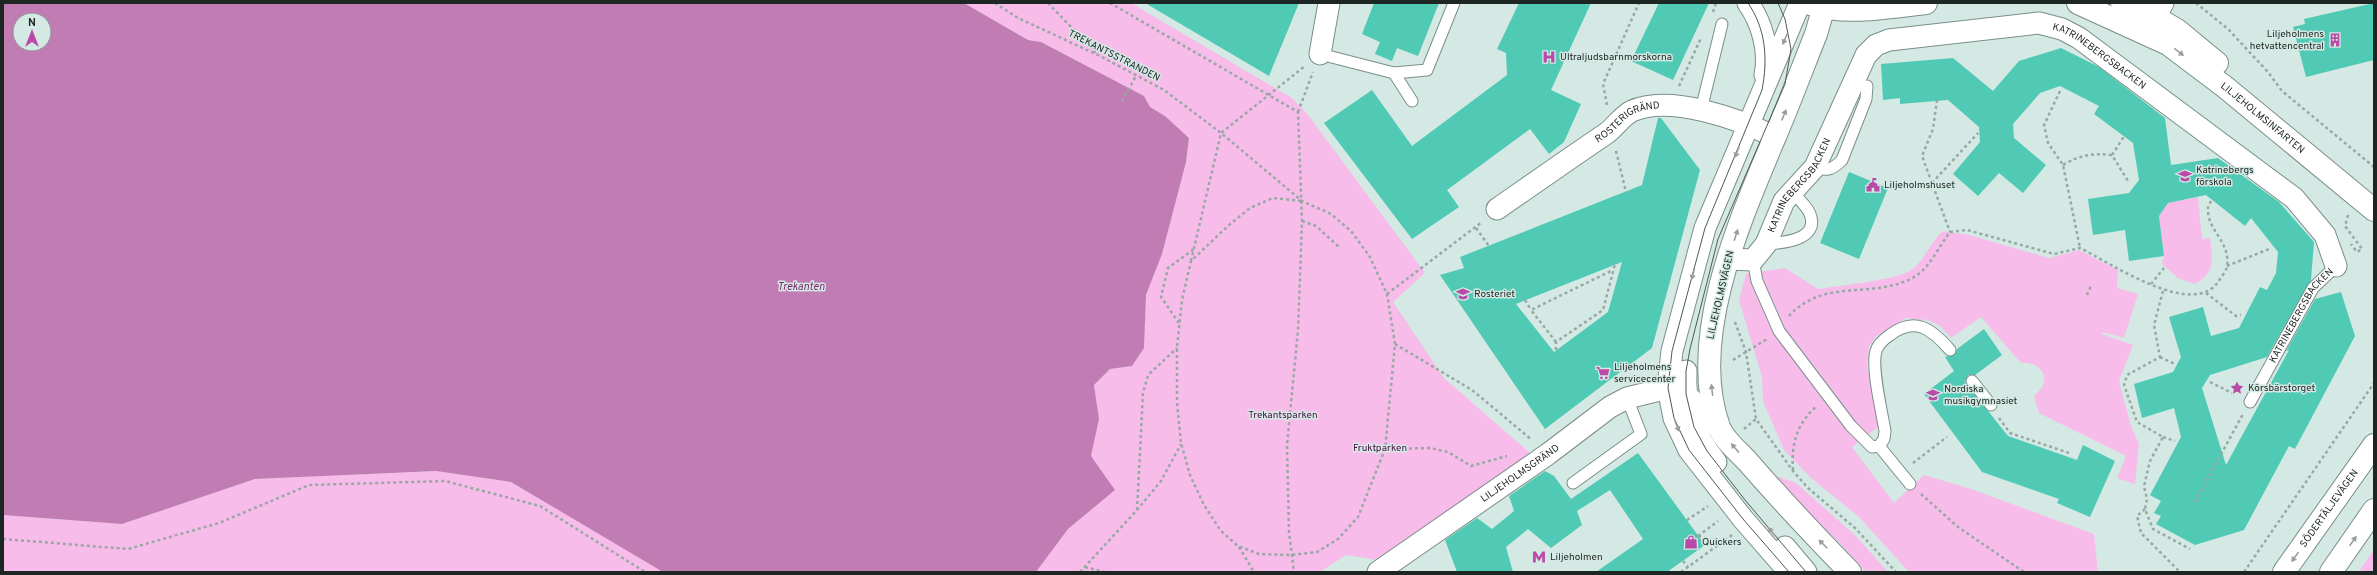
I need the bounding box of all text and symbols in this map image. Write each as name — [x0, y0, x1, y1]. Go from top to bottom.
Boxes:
north arrow — [12, 12, 52, 52]
text: N — [28, 16, 36, 30]
street label: KATRINEBERGSBACKEN — [2051, 20, 2149, 92]
street label: TREKANTSSTRANDEN — [1066, 27, 1162, 85]
place label: Liljeholmens hetvattencentral — [2250, 28, 2324, 53]
building icon: Liljeholmens hetvattencentral — [2327, 32, 2343, 48]
one-way arrow — [1781, 33, 1787, 45]
one-way arrow — [2173, 48, 2184, 56]
hospital icon: Ultraljudsbarnmorskorna — [1541, 49, 1557, 65]
place label: Ultraljudsbarnmorskorna — [1560, 51, 1672, 64]
street label: LILJEHOLMSINFARTEN — [2218, 79, 2307, 157]
street label: ROSTERIGRÄND — [1593, 99, 1660, 146]
one-way arrow — [1781, 108, 1787, 120]
street label: KATRINEBERGSBACKEN — [1765, 136, 1834, 235]
one-way arrow — [1734, 146, 1740, 157]
place label: Katrinebergs förskola — [2196, 164, 2254, 189]
school or university icon: Katrinebergs förskola — [2177, 168, 2193, 184]
public building icon: Liljeholmshuset — [1865, 177, 1881, 193]
place label: Liljeholmshuset — [1884, 179, 1955, 192]
one-way arrow — [1733, 229, 1739, 241]
street label: LILJEHOLMSVÄGEN — [1704, 249, 1738, 341]
street label: KATRINEBERGSBACKEN — [2266, 265, 2336, 365]
one-way arrow — [1690, 268, 1696, 280]
water label: Trekanten — [777, 280, 825, 294]
school or university icon: Rosteriet — [1455, 286, 1471, 302]
place label: Rosteriet — [1474, 288, 1515, 301]
place label: Liljeholmens servicecenter — [1614, 361, 1676, 386]
supermarket icon: Liljeholmens servicecenter — [1595, 365, 1611, 381]
place icon: Körsbärstorget — [2229, 380, 2245, 396]
place label: Körsbärstorget — [2248, 382, 2315, 395]
place label: Nordiska musikgymnasiet — [1944, 383, 2018, 408]
one-way arrow — [1709, 384, 1715, 396]
school or university icon: Nordiska musikgymnasiet — [1925, 387, 1941, 403]
park label: Trekantsparken — [1248, 409, 1318, 422]
one-way arrow — [1674, 420, 1680, 432]
street label: LILJEHOLMSGRÄND — [1478, 441, 1562, 505]
park label: Fruktparken — [1353, 442, 1407, 455]
one-way arrow — [1731, 443, 1740, 453]
street label: SÖDERTÄLJEVÄGEN — [2297, 467, 2361, 550]
one-way arrow — [1767, 526, 1776, 537]
shop icon: Quickers — [1683, 534, 1699, 550]
place label: Quickers — [1702, 536, 1742, 549]
one-way arrow — [2349, 536, 2357, 546]
one-way arrow — [1818, 539, 1827, 549]
metro station icon: Liljeholmen — [1531, 549, 1547, 565]
place label: Liljeholmen — [1550, 551, 1603, 564]
one-way arrow — [2291, 552, 2299, 562]

